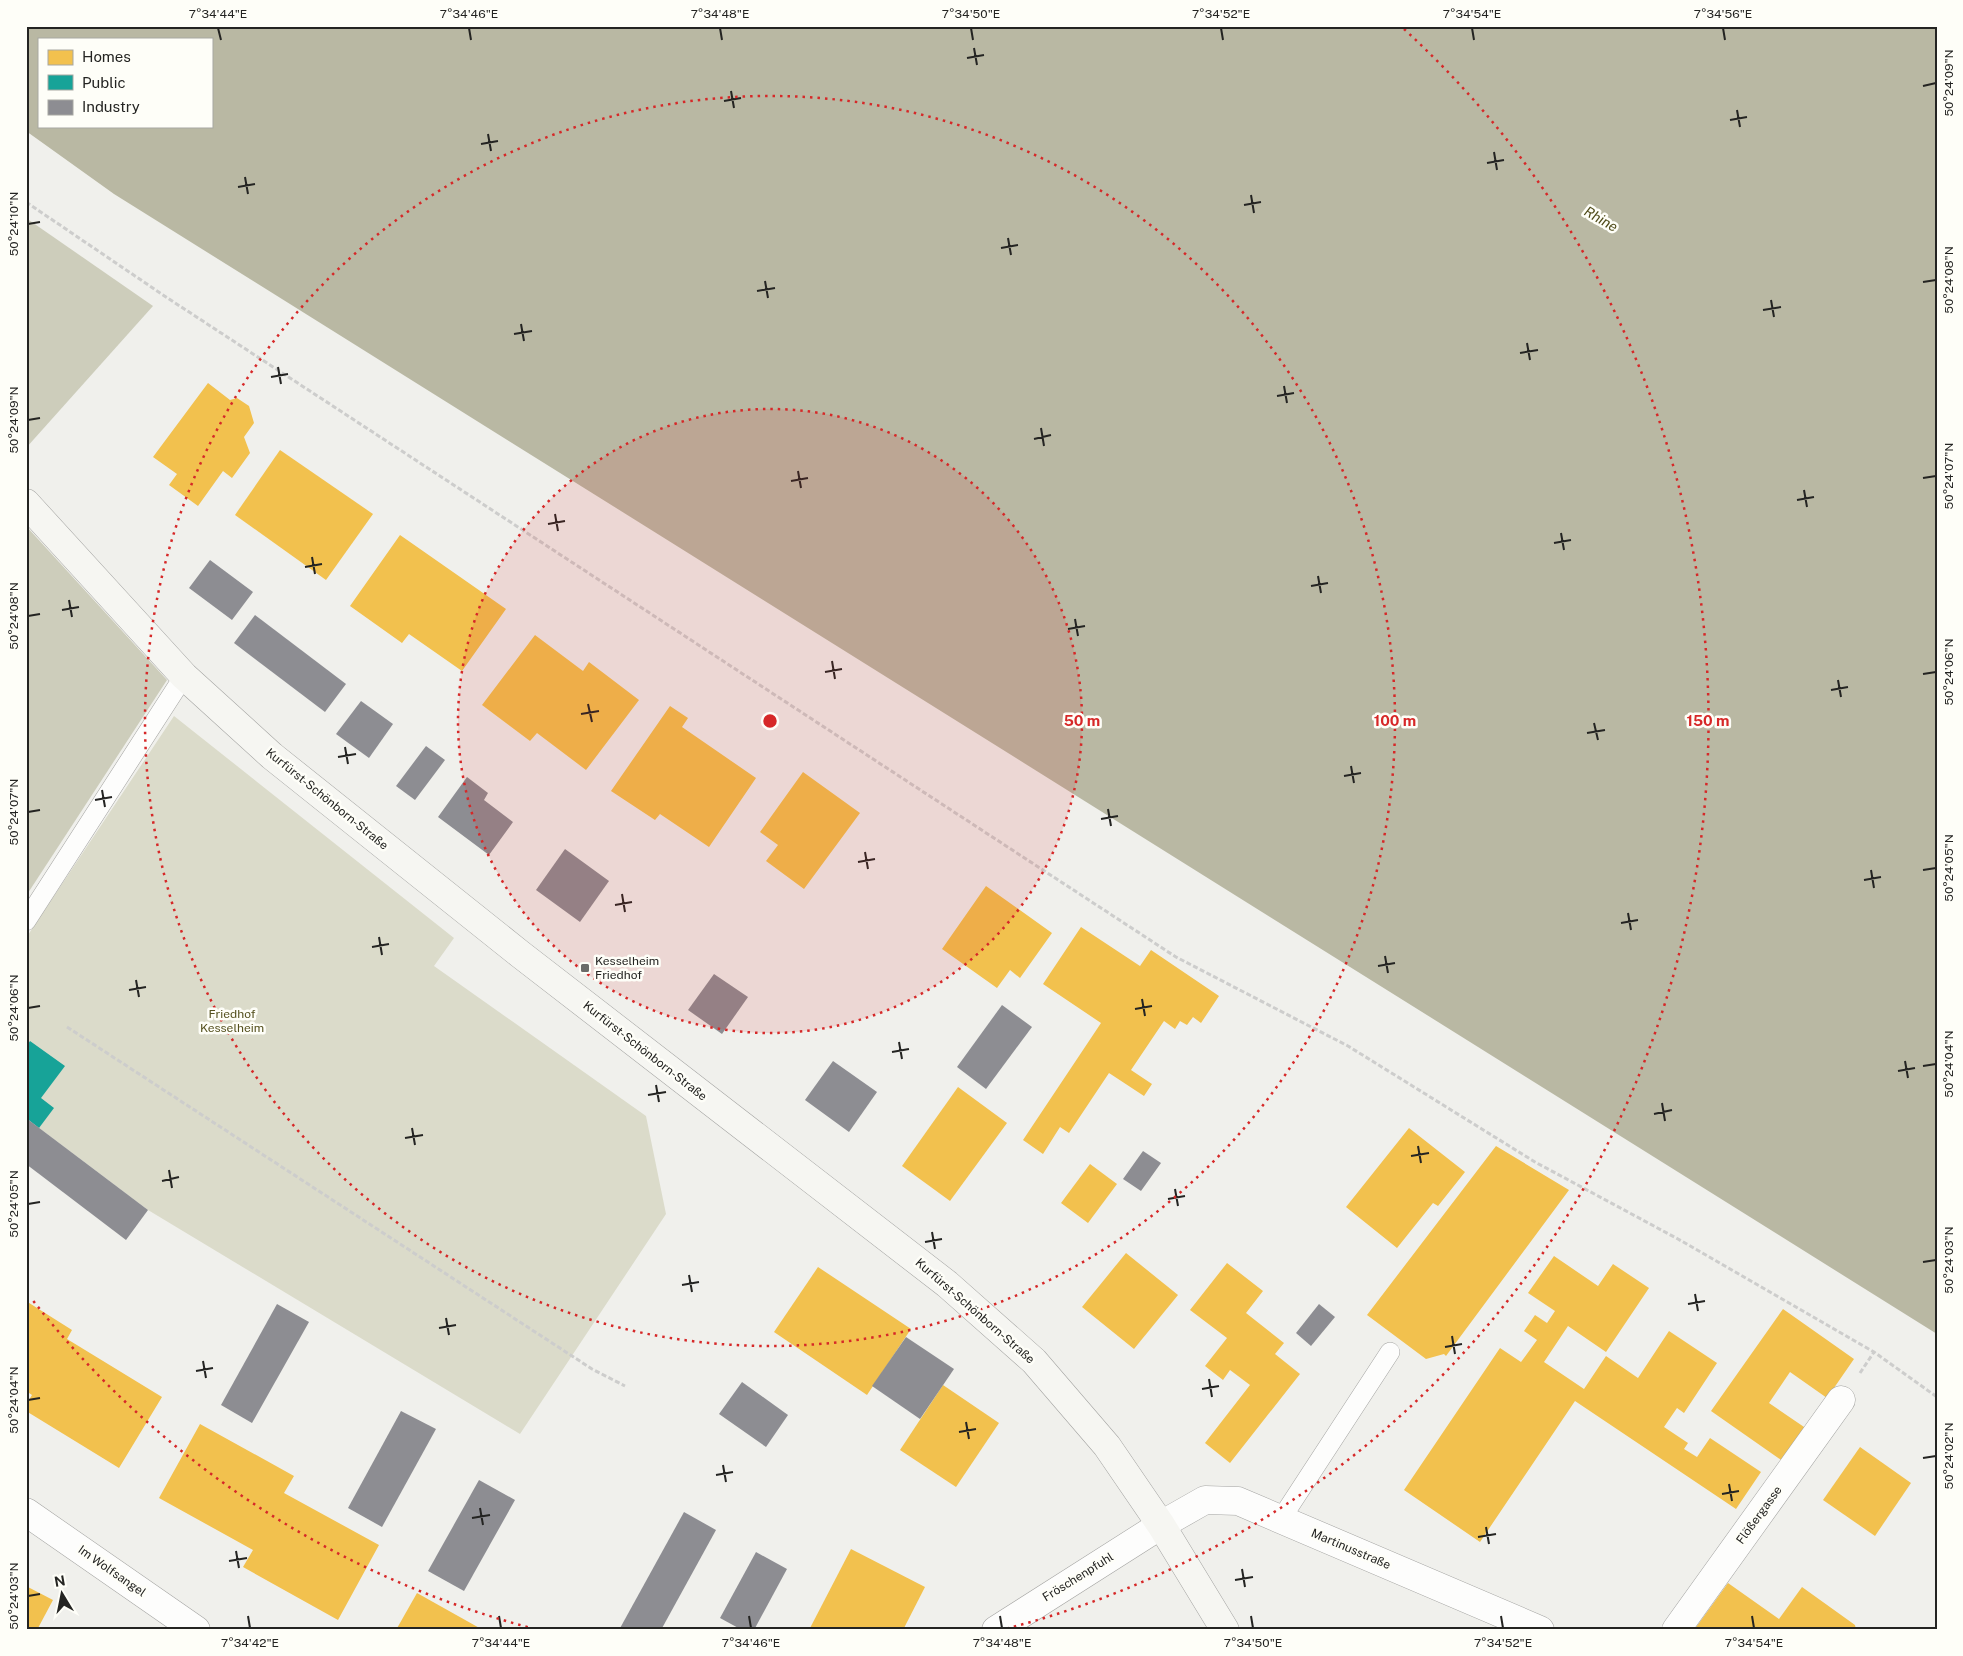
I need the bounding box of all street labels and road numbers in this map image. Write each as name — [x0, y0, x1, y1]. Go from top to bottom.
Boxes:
street label: Kurfürst-Schönborn-Straße — [263, 745, 391, 853]
street label: Kurfürst-Schönborn-Straße — [580, 998, 710, 1104]
street label: Kurfürst-Schönborn-Straße — [913, 1255, 1038, 1367]
street label: Flößergasse — [1733, 1483, 1785, 1547]
street label: Martinusstraße — [1309, 1526, 1393, 1572]
street label: Im Wolfsangel — [75, 1542, 149, 1600]
street label: Fröschenpfuhl — [1040, 1549, 1116, 1604]

